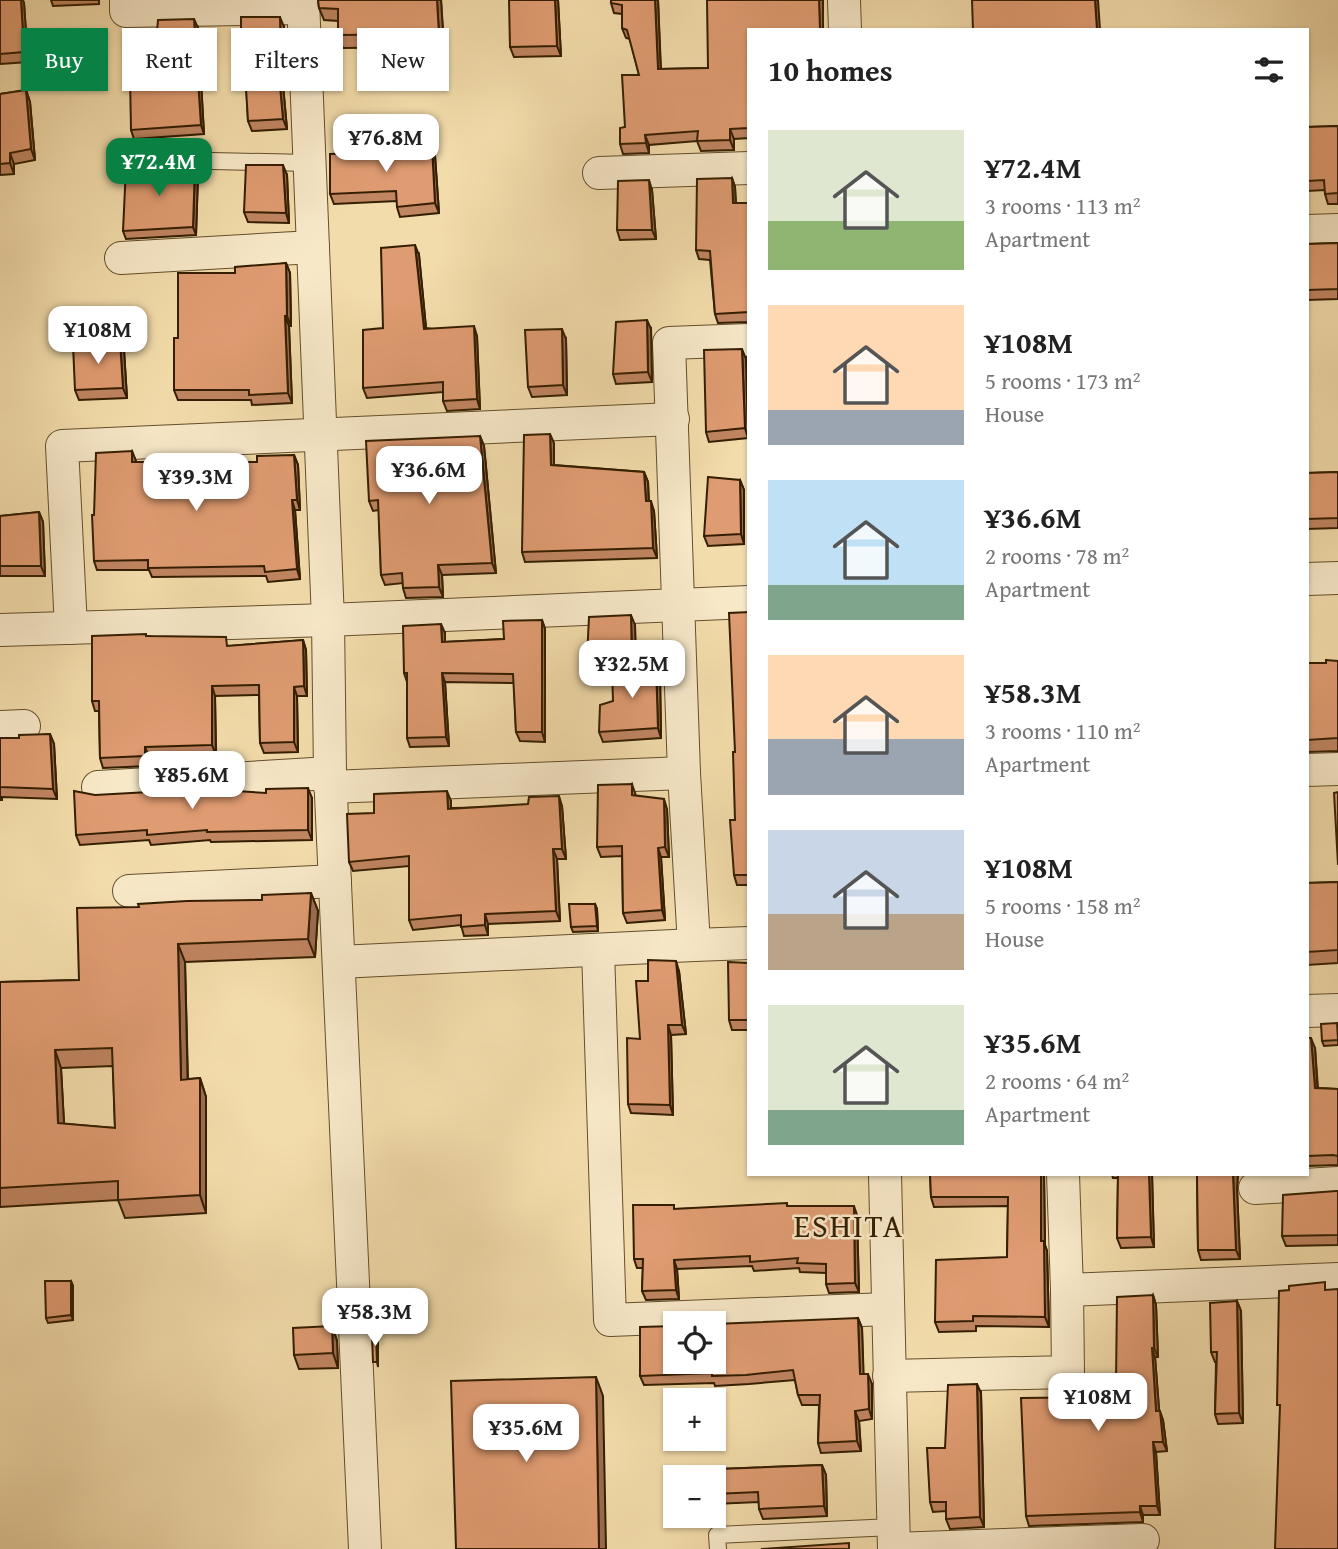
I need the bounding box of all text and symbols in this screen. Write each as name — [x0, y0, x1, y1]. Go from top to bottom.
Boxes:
chip: Buy — [21, 28, 108, 91]
chip: Rent — [122, 28, 217, 91]
chip: Filters — [231, 28, 343, 91]
chip: New — [357, 28, 449, 91]
text: 10 homes — [768, 48, 893, 92]
icon: filters — [1250, 51, 1288, 89]
pin: ¥76.8M — [329, 114, 443, 174]
text: ¥76.8M — [349, 120, 423, 153]
pin: ¥72.4M — [102, 138, 216, 198]
text: ¥72.4M — [122, 144, 196, 177]
text: ¥72.4M — [985, 145, 1081, 189]
icon: home — [824, 158, 908, 242]
text: 3 rooms · 113 m² — [985, 189, 1140, 222]
text: Apartment — [985, 222, 1090, 255]
pin: ¥108M — [49, 306, 147, 366]
text: ¥108M — [64, 312, 132, 345]
text: ¥108M — [985, 320, 1073, 364]
icon: home — [824, 333, 908, 417]
text: 5 rooms · 173 m² — [985, 364, 1140, 397]
text: House — [985, 397, 1044, 430]
pin: ¥36.6M — [372, 447, 486, 506]
text: ¥36.6M — [392, 452, 466, 485]
pin: ¥39.3M — [139, 454, 253, 513]
text: ¥39.3M — [159, 459, 233, 492]
text: ¥36.6M — [985, 495, 1081, 539]
icon: home — [824, 508, 908, 592]
text: 2 rooms · 78 m² — [985, 539, 1129, 572]
text: Apartment — [985, 572, 1090, 605]
pin: ¥32.5M — [575, 640, 689, 700]
text: ¥32.5M — [595, 646, 669, 679]
text: ¥58.3M — [985, 670, 1081, 714]
icon: home — [824, 683, 908, 767]
text: 3 rooms · 110 m² — [985, 714, 1140, 747]
text: Apartment — [985, 747, 1090, 780]
pin: ¥85.6M — [135, 752, 249, 811]
text: ¥85.6M — [155, 757, 229, 790]
text: ¥108M — [985, 845, 1073, 889]
icon: home — [824, 858, 908, 942]
text: 5 rooms · 158 m² — [985, 889, 1140, 922]
text: House — [985, 922, 1044, 955]
text: ¥35.6M — [985, 1020, 1081, 1064]
icon: home — [824, 1033, 908, 1117]
text: 2 rooms · 64 m² — [985, 1064, 1129, 1097]
text: Apartment — [985, 1097, 1090, 1130]
district label: ESHITA — [794, 1202, 904, 1249]
pin: ¥58.3M — [318, 1288, 432, 1348]
text: ¥58.3M — [338, 1294, 412, 1327]
map controls — [663, 1311, 726, 1528]
button: locate — [663, 1311, 726, 1374]
pin: ¥108M — [1049, 1374, 1147, 1433]
text: ¥108M — [1064, 1379, 1132, 1412]
button: + — [663, 1388, 726, 1451]
pin: ¥35.6M — [469, 1404, 583, 1464]
text: ¥35.6M — [489, 1410, 563, 1443]
button: − — [663, 1465, 726, 1528]

